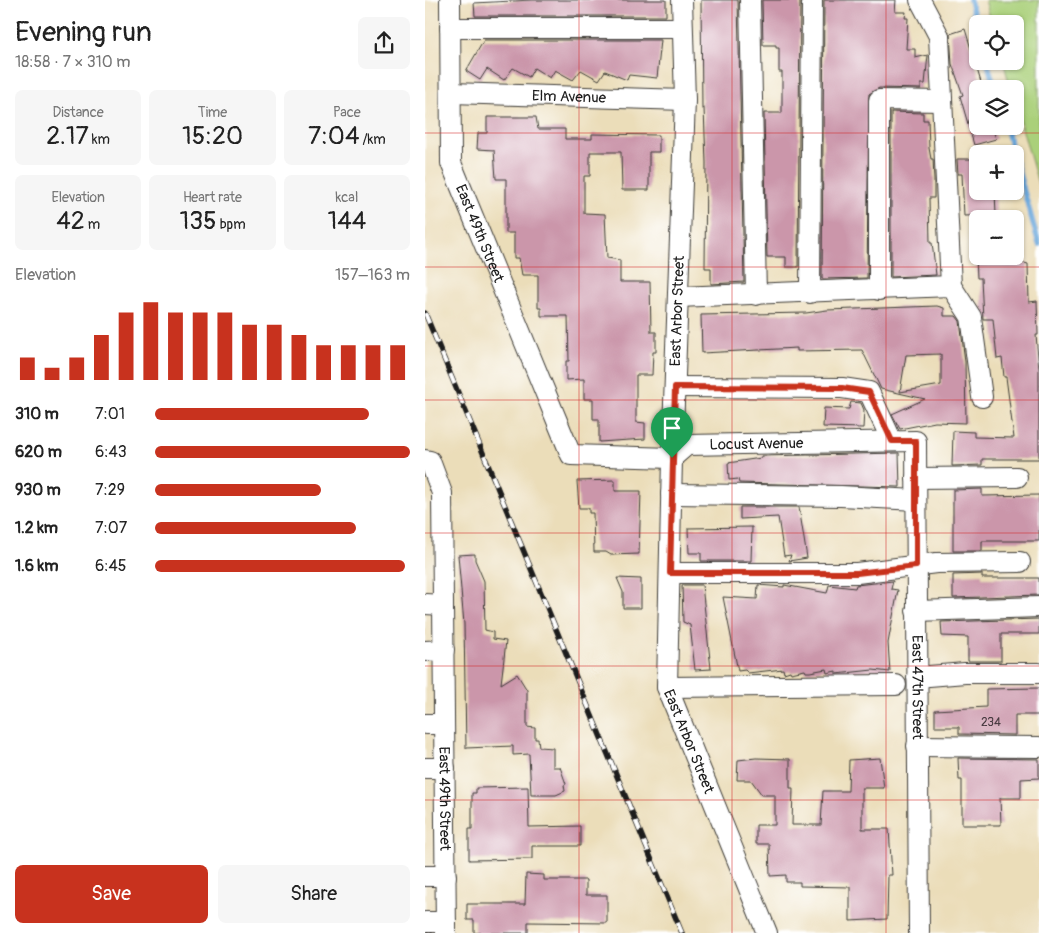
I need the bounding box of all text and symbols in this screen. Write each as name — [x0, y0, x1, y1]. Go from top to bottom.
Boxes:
text: Evening run — [15, 15, 152, 50]
map controls — [969, 15, 1024, 265]
button: locate — [969, 15, 1024, 70]
button: share — [358, 17, 410, 69]
text: 18:58 · 7 × 310 m — [15, 52, 130, 72]
button: layers — [969, 80, 1024, 135]
street label: Elm Avenue — [532, 86, 607, 108]
text: Distance — [53, 104, 104, 121]
text: Time — [198, 104, 227, 121]
text: Pace — [333, 104, 361, 121]
text: 2.17 — [46, 121, 89, 152]
text: 15:20 — [182, 121, 243, 152]
text: 7:04 — [308, 121, 359, 152]
text: km — [89, 131, 110, 148]
text: /km — [359, 131, 386, 148]
button: + — [969, 145, 1024, 200]
street label: East 49th Street — [451, 182, 508, 286]
text: Elevation — [51, 189, 105, 206]
text: Heart rate — [183, 189, 242, 206]
text: kcal — [335, 189, 358, 206]
text: 42 — [56, 206, 85, 237]
text: 135 — [179, 206, 217, 237]
text: 144 — [327, 206, 366, 237]
button: − — [969, 210, 1024, 265]
text: m — [85, 216, 100, 233]
text: bpm — [217, 216, 246, 233]
street label: East Arbor Street — [666, 254, 689, 367]
text: Elevation — [15, 265, 76, 285]
text: 157–163 m — [335, 265, 410, 285]
text: 310 m — [15, 404, 59, 424]
text: 7:01 — [95, 404, 125, 424]
pin — [651, 407, 693, 458]
icon: arrive — [658, 414, 686, 442]
street label: Locust Avenue — [709, 434, 804, 455]
text: 620 m — [15, 442, 62, 462]
text: 6:43 — [95, 442, 127, 462]
text: 930 m — [15, 480, 61, 500]
text: 7:29 — [95, 480, 125, 500]
text: 1.2 km — [15, 518, 58, 538]
text: 7:07 — [95, 518, 127, 538]
text: 1.6 km — [15, 556, 58, 576]
text: 6:45 — [95, 556, 127, 576]
street label: East 47th Street — [907, 635, 927, 741]
street label: East Arbor Street — [659, 687, 719, 797]
house number: 234 — [981, 715, 1001, 730]
street label: East 49th Street — [434, 746, 454, 852]
button: Save — [15, 865, 208, 923]
button: Share — [218, 865, 410, 923]

